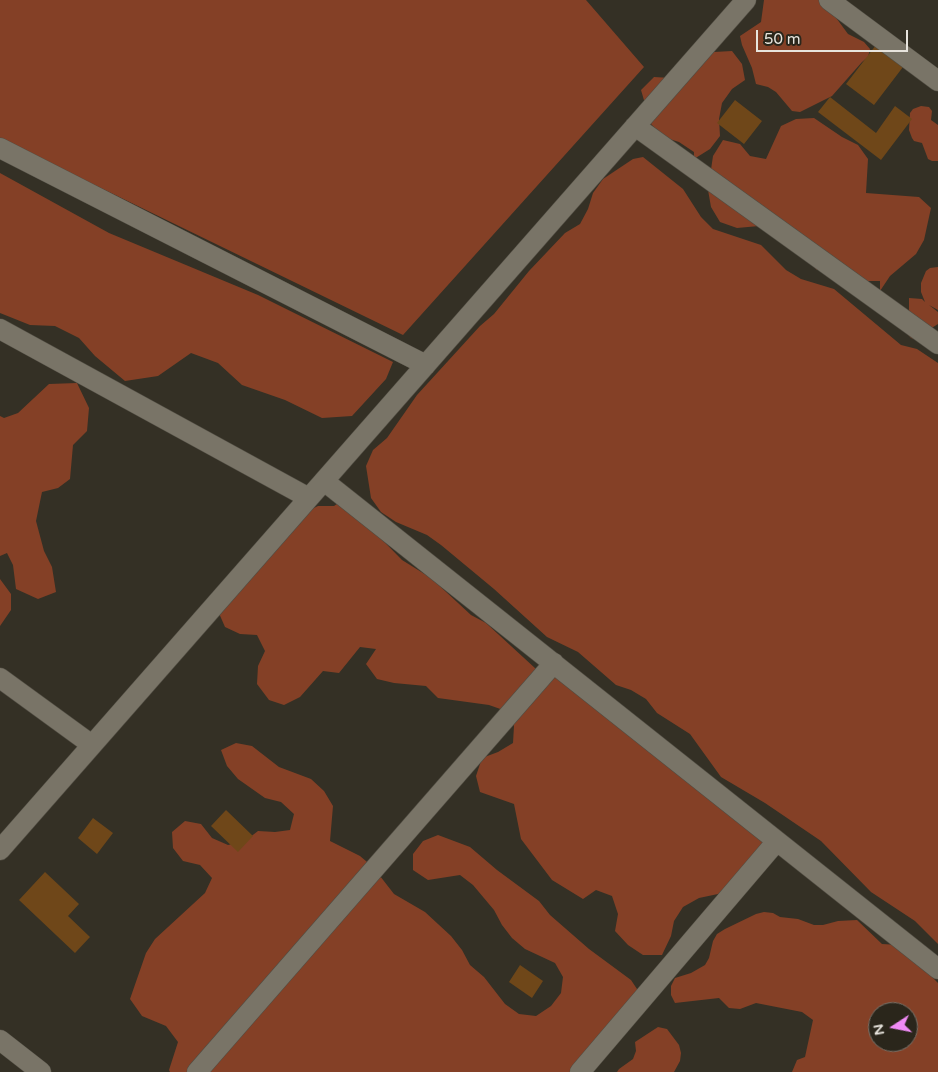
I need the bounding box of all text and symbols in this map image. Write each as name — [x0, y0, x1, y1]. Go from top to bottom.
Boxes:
scale bar — [758, 20, 910, 52]
text: 50 m — [764, 30, 801, 48]
north arrow — [868, 1002, 918, 1052]
text: N — [869, 1023, 888, 1037]

